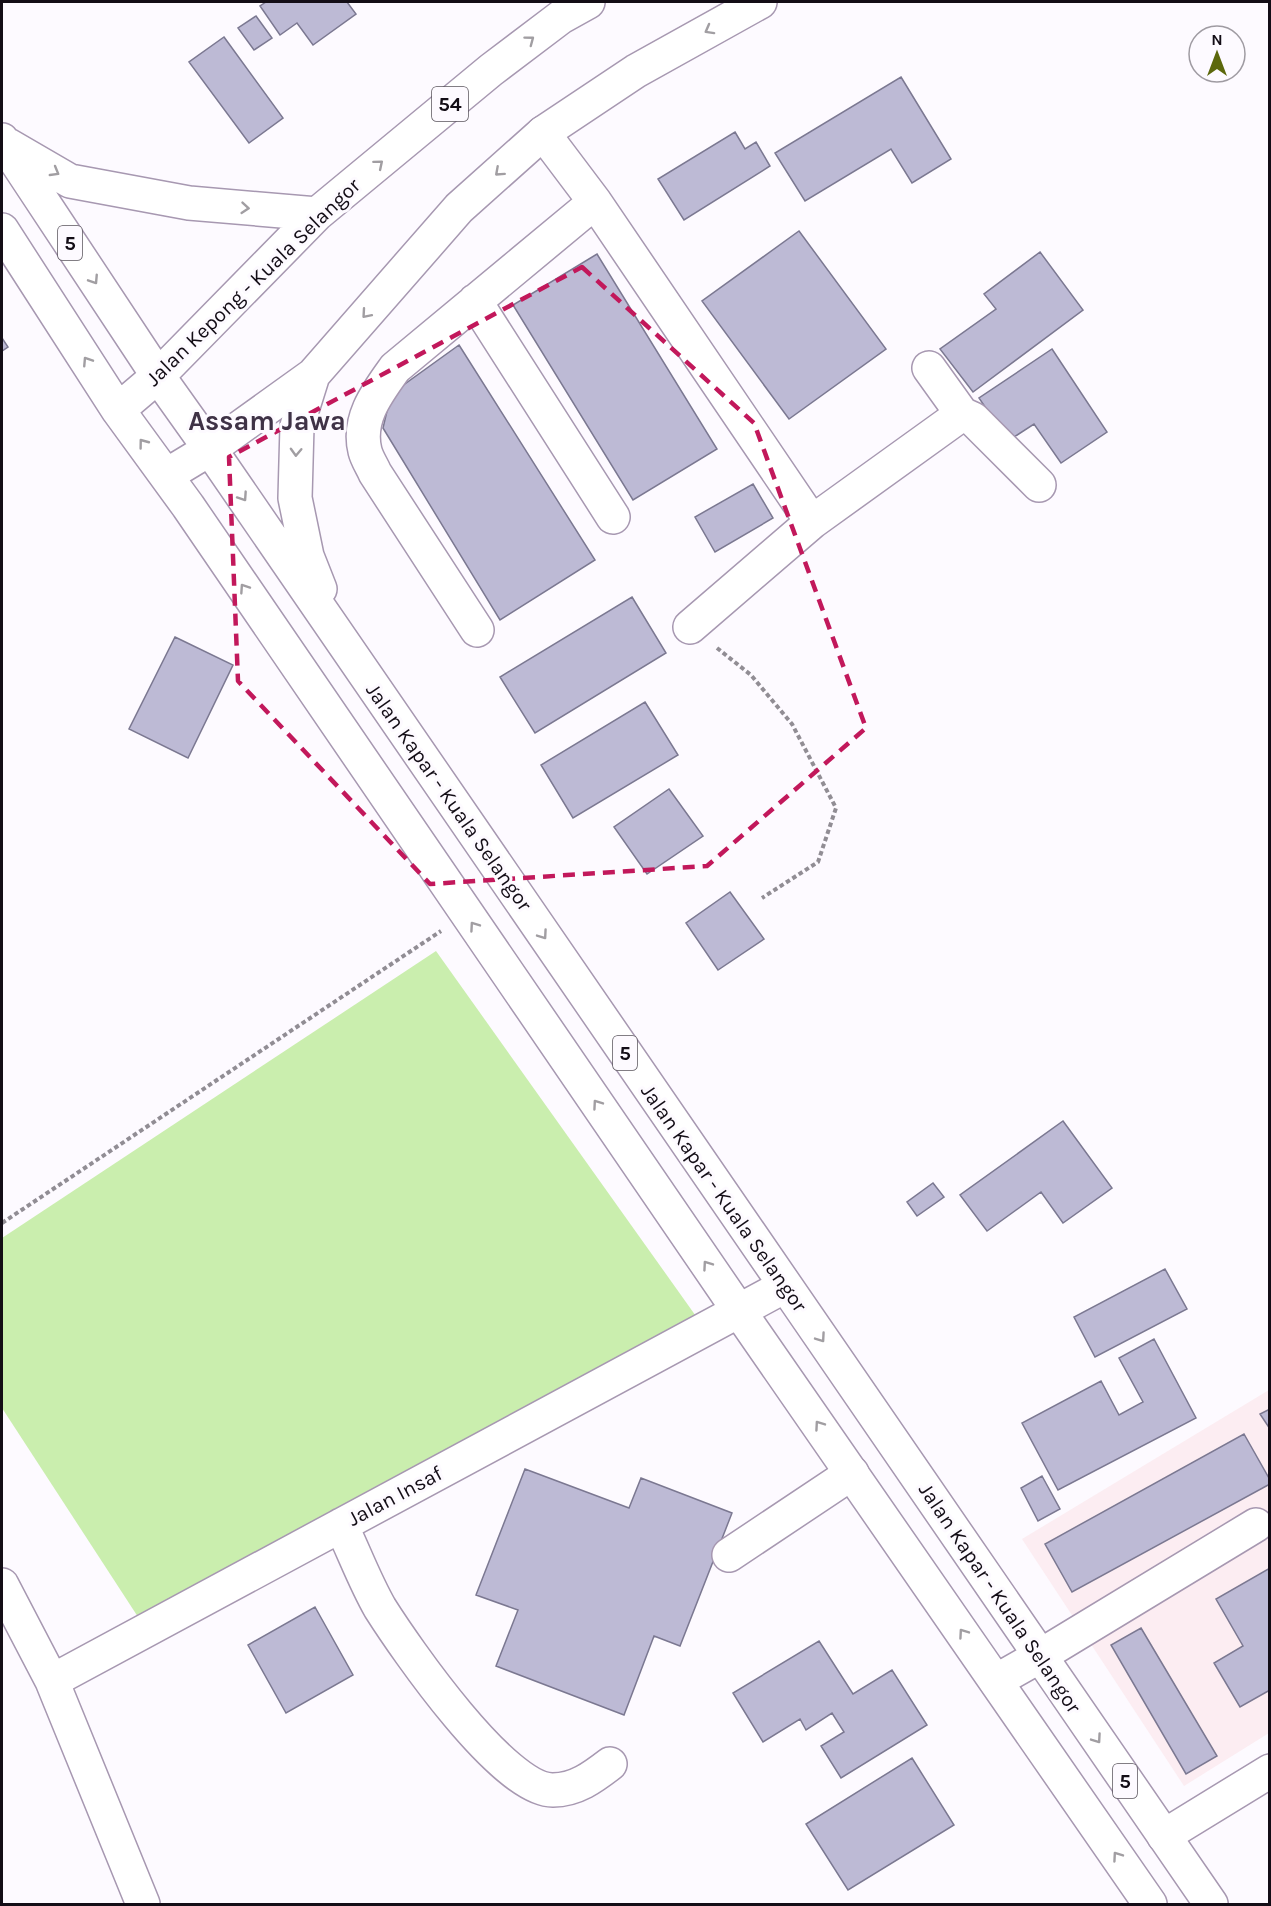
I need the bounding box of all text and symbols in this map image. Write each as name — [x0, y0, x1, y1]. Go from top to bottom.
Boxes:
one-way arrow — [705, 23, 715, 34]
north arrow — [1187, 24, 1247, 84]
text: N — [1211, 30, 1223, 49]
one-way arrow — [523, 37, 534, 48]
road number: 54 — [432, 87, 468, 121]
one-way arrow — [372, 160, 383, 171]
one-way arrow — [49, 165, 59, 176]
one-way arrow — [495, 165, 506, 176]
street label: Jalan Kepong - Kuala Selangor — [141, 173, 365, 391]
one-way arrow — [240, 201, 250, 214]
road number: 5 — [58, 226, 82, 260]
one-way arrow — [87, 273, 98, 284]
one-way arrow — [362, 307, 373, 318]
one-way arrow — [82, 357, 94, 367]
district label: Assam Jawa — [188, 405, 346, 437]
one-way arrow — [139, 438, 150, 449]
one-way arrow — [290, 448, 303, 457]
one-way arrow — [236, 490, 247, 501]
one-way arrow — [240, 584, 251, 595]
street label: Jalan Kapar - Kuala Selangor — [361, 679, 537, 916]
one-way arrow — [471, 922, 482, 933]
one-way arrow — [536, 928, 547, 939]
road number: 5 — [613, 1036, 637, 1070]
street label: Jalan Kapar - Kuala Selangor — [636, 1080, 812, 1317]
one-way arrow — [593, 1100, 604, 1111]
one-way arrow — [703, 1261, 714, 1272]
one-way arrow — [814, 1331, 825, 1342]
one-way arrow — [815, 1421, 826, 1432]
street label: Jalan Insaf — [344, 1461, 447, 1531]
street label: Jalan Kapar - Kuala Selangor — [914, 1478, 1086, 1718]
one-way arrow — [959, 1628, 970, 1639]
one-way arrow — [1090, 1733, 1101, 1744]
road number: 5 — [1113, 1764, 1137, 1798]
one-way arrow — [1113, 1852, 1124, 1863]

